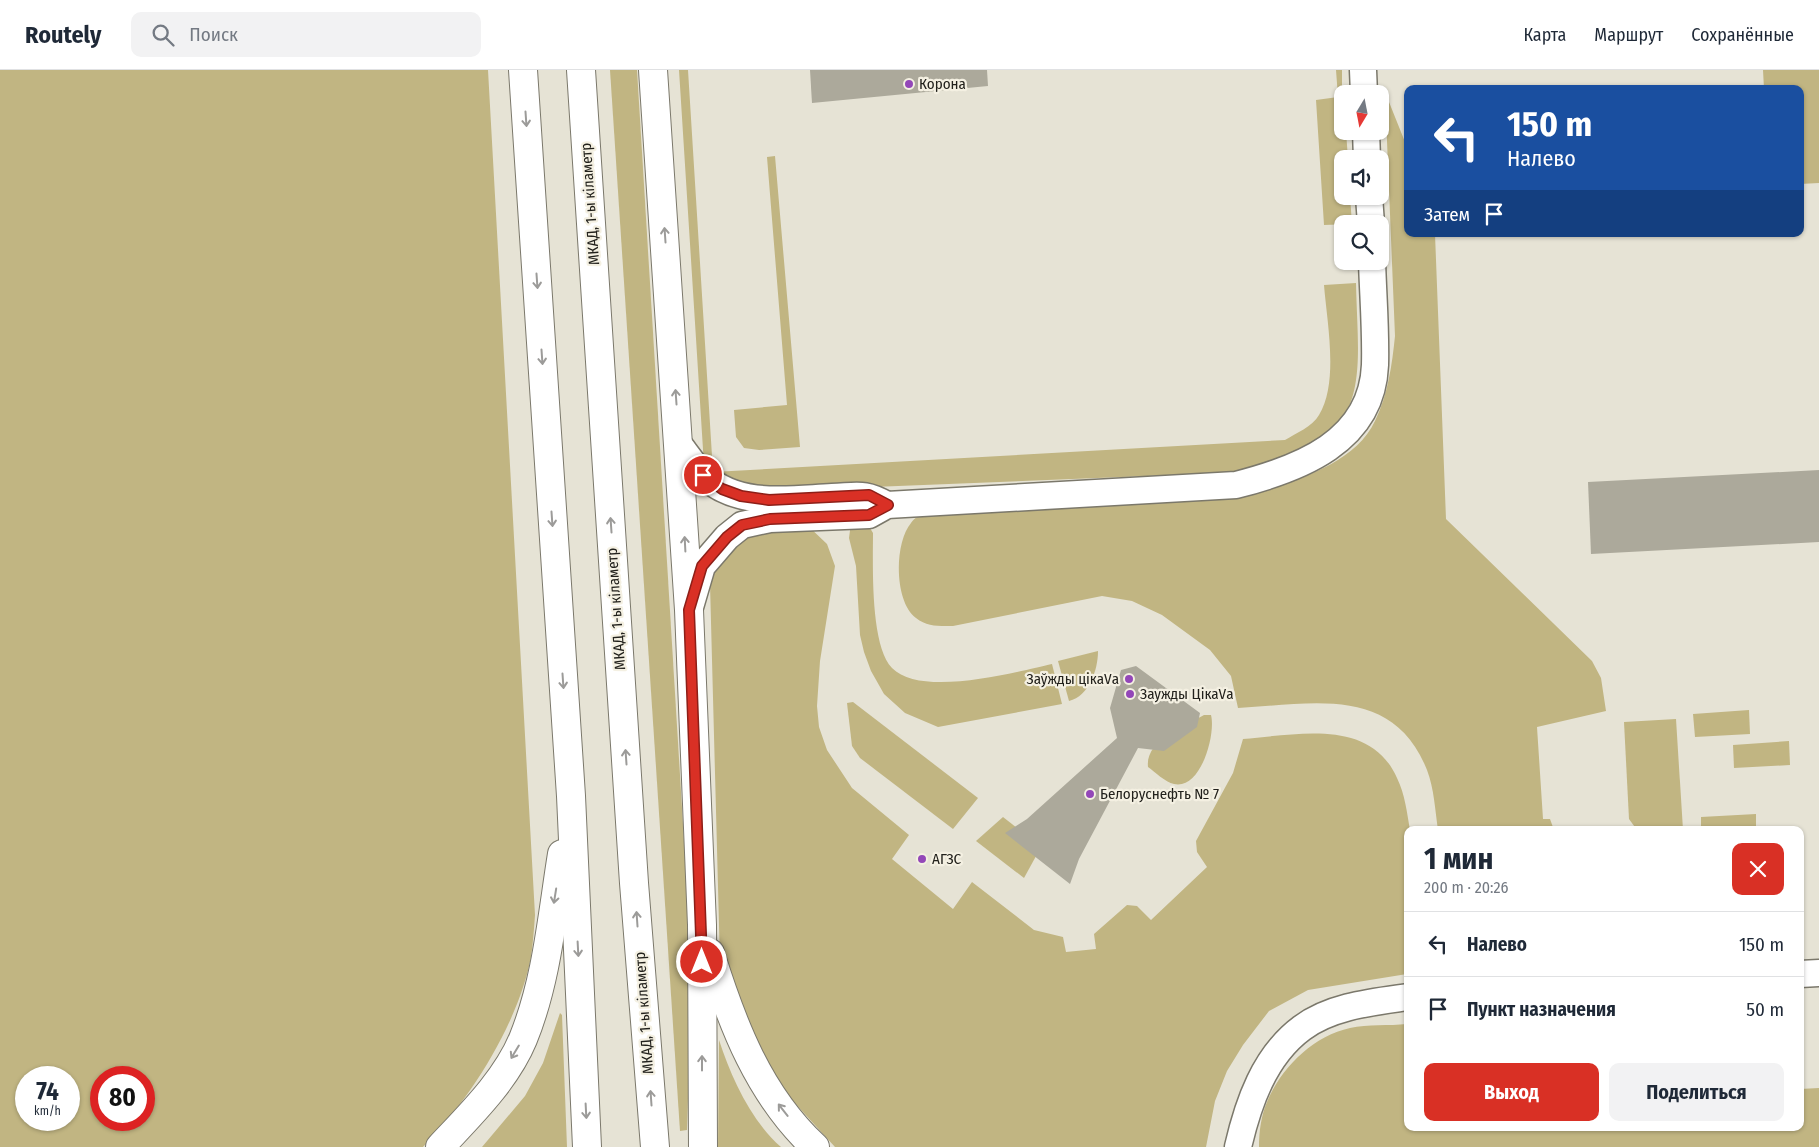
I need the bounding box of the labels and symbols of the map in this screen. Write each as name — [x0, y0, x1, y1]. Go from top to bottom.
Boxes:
place label: Корона — [919, 75, 966, 93]
marker: Корона — [903, 78, 915, 90]
north arrow — [1334, 85, 1389, 140]
one-way arrow — [522, 110, 531, 126]
street label: МКАД, 1-ы кіламетр — [577, 142, 603, 266]
one-way arrow — [660, 227, 670, 243]
one-way arrow — [532, 273, 541, 289]
one-way arrow — [537, 349, 546, 365]
one-way arrow — [672, 389, 681, 405]
pin — [682, 454, 724, 496]
one-way arrow — [548, 511, 557, 527]
one-way arrow — [606, 517, 615, 533]
one-way arrow — [680, 536, 690, 552]
street label: МКАД, 1-ы кіламетр — [603, 547, 629, 671]
place label: Заўжды цікаVа — [1027, 670, 1119, 688]
one-way arrow — [559, 673, 568, 689]
marker: Заўжды цікаVа — [1123, 673, 1135, 685]
place label: Заужды ЦікаVа — [1140, 685, 1234, 703]
marker: Заужды ЦікаVа — [1124, 688, 1136, 700]
one-way arrow — [621, 749, 631, 765]
place label: Белоруснефть № 7 — [1100, 785, 1219, 803]
marker: Белоруснефть № 7 — [1084, 788, 1096, 800]
place label: АГЗС — [932, 850, 962, 868]
marker: АГЗС — [916, 853, 928, 865]
one-way arrow — [550, 887, 560, 903]
one-way arrow — [632, 911, 642, 927]
position arrow — [675, 935, 727, 987]
one-way arrow — [574, 941, 583, 957]
street label: МКАД, 1-ы кіламетр — [631, 951, 657, 1075]
one-way arrow — [510, 1044, 520, 1058]
one-way arrow — [697, 1056, 707, 1072]
speed limit sign: 80 — [90, 1066, 155, 1131]
one-way arrow — [646, 1091, 655, 1107]
one-way arrow — [581, 1103, 590, 1119]
one-way arrow — [778, 1103, 788, 1117]

